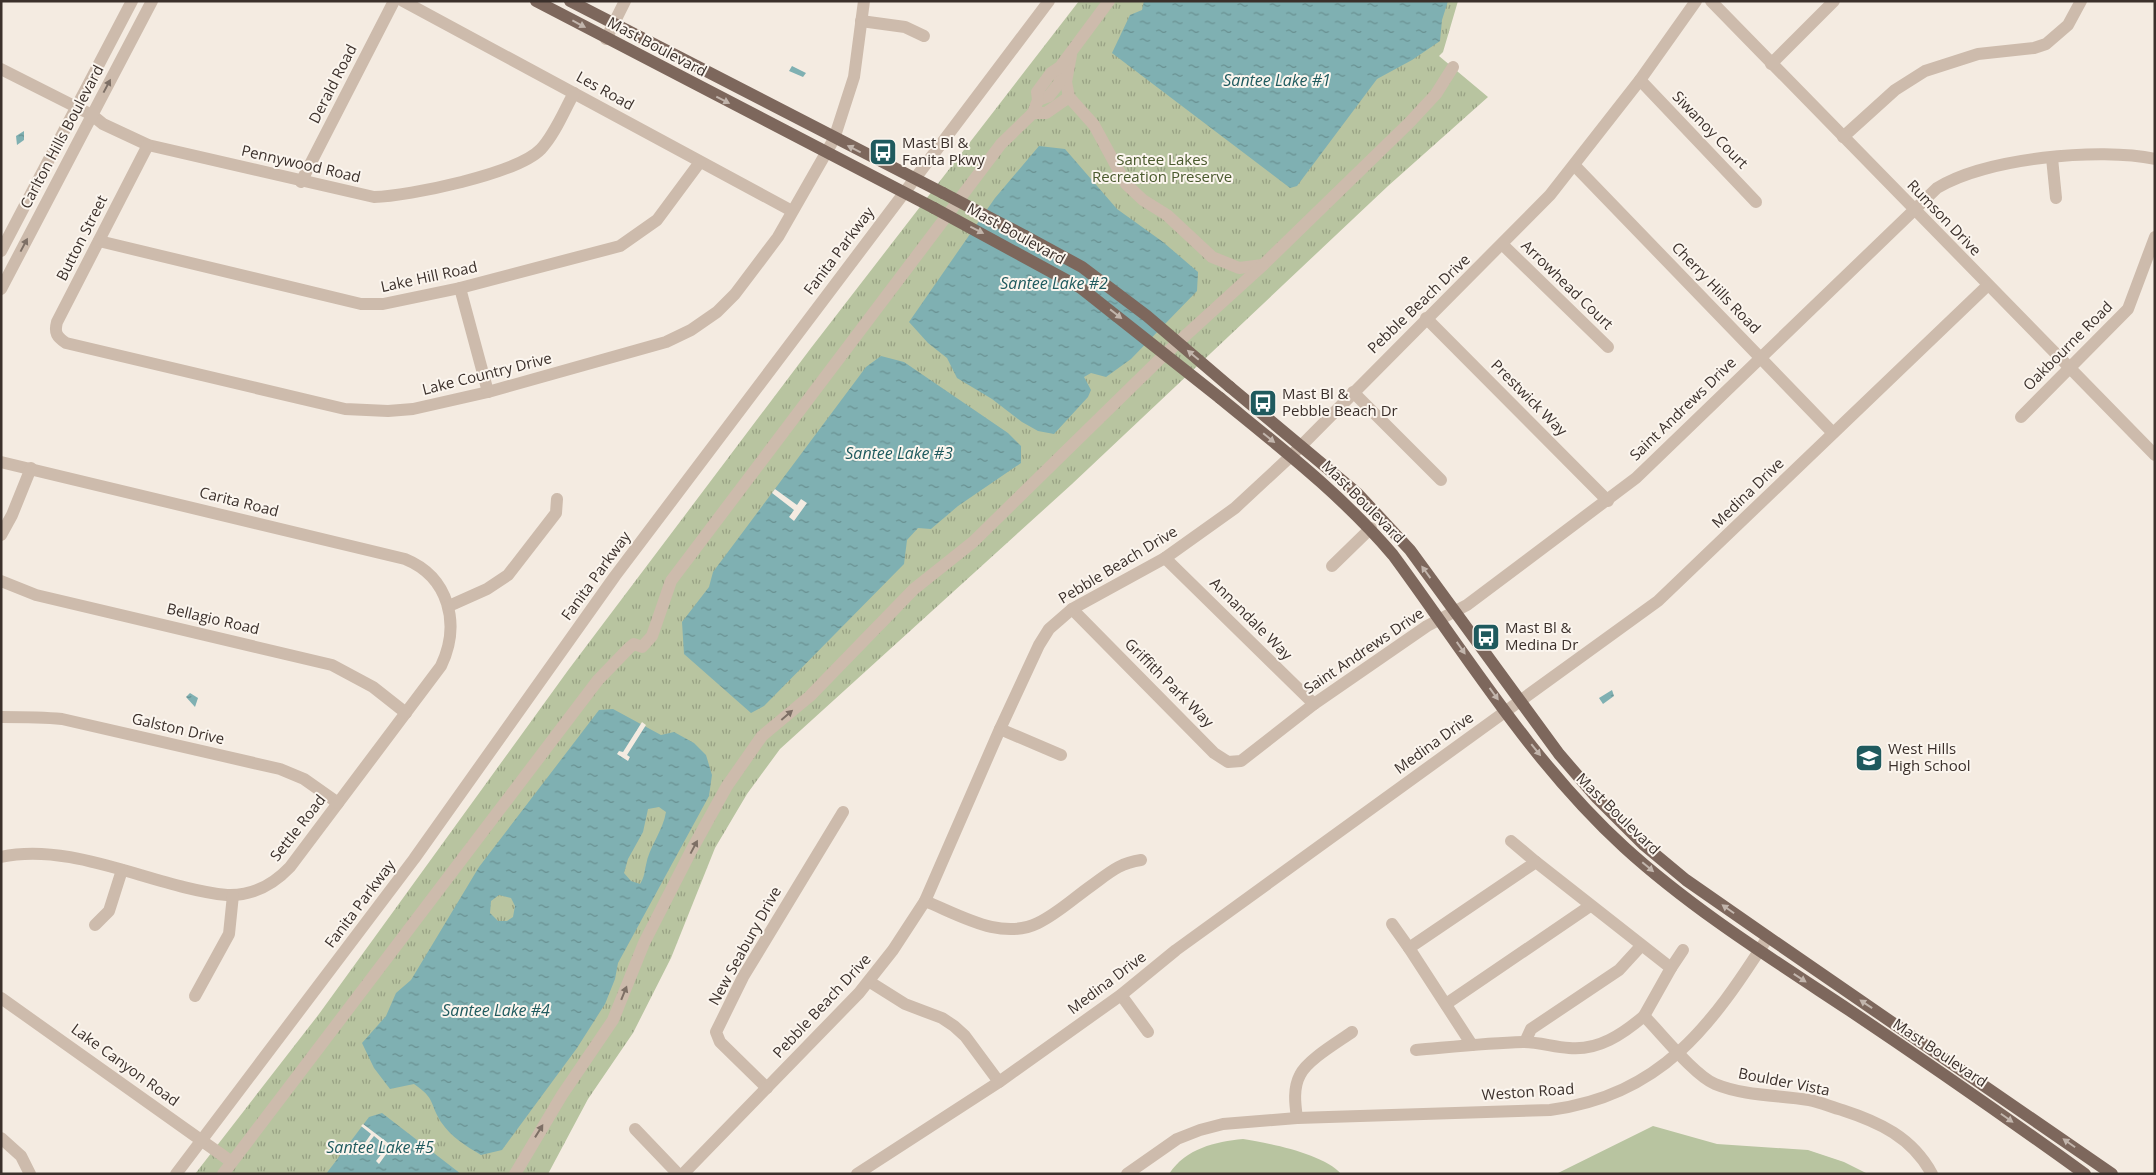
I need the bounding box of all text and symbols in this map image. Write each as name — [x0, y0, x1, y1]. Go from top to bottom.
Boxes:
street label: Mast Boulevard — [604, 12, 710, 81]
one-way arrow — [572, 20, 586, 28]
street label: Derald Road — [304, 40, 361, 127]
street label: Carlton Hills Boulevard — [15, 61, 107, 212]
street label: Les Road — [573, 66, 638, 114]
water label: Santee Lake #1 — [1223, 69, 1331, 91]
one-way arrow — [103, 79, 111, 93]
street label: Siwanoy Court — [1669, 86, 1753, 172]
one-way arrow — [716, 95, 730, 104]
place label: Mast Bl & Fanita Pkwy — [902, 132, 985, 169]
bus stop icon: Mast Bl & Fanita Pkwy — [868, 137, 898, 167]
street label: Pennywood Road — [240, 140, 363, 186]
one-way arrow — [847, 145, 861, 153]
park label: Santee Lakes Recreation Preserve — [1092, 149, 1232, 186]
street label: Rumson Drive — [1903, 175, 1986, 260]
street label: Button Street — [51, 191, 111, 284]
street label: Mast Boulevard — [964, 198, 1069, 268]
street label: Fanita Parkway — [798, 202, 878, 299]
one-way arrow — [970, 226, 984, 234]
street label: Arrowhead Court — [1517, 235, 1618, 333]
street label: Cherry Hills Road — [1668, 237, 1766, 337]
one-way arrow — [20, 238, 28, 253]
street label: Pebble Beach Drive — [1363, 249, 1474, 357]
street label: Lake Hill Road — [379, 256, 479, 296]
water label: Santee Lake #2 — [1000, 272, 1108, 294]
street label: Oakbourne Road — [2018, 296, 2116, 394]
one-way arrow — [1109, 309, 1122, 320]
street label: Lake Country Drive — [420, 347, 554, 399]
one-way arrow — [1186, 350, 1199, 361]
street label: Saint Andrews Drive — [1625, 352, 1740, 464]
street label: Prestwick Way — [1487, 355, 1573, 440]
place label: Mast Bl & Pebble Beach Dr — [1282, 383, 1398, 420]
bus stop icon: Mast Bl & Pebble Beach Dr — [1248, 388, 1278, 418]
one-way arrow — [1263, 433, 1276, 444]
water label: Santee Lake #3 — [845, 442, 953, 464]
street label: Medina Drive — [1707, 453, 1788, 532]
street label: Mast Boulevard — [1318, 456, 1409, 547]
street label: Carita Road — [197, 482, 281, 521]
street label: Pebble Beach Drive — [1054, 521, 1181, 608]
street label: Fanita Parkway — [556, 526, 635, 624]
one-way arrow — [1421, 566, 1431, 579]
street label: Annandale Way — [1206, 573, 1298, 664]
street label: Bellagio Road — [165, 598, 262, 638]
street label: Saint Andrews Drive — [1300, 603, 1427, 698]
place label: Mast Bl & Medina Dr — [1505, 617, 1578, 654]
bus stop icon: Mast Bl & Medina Dr — [1471, 622, 1501, 652]
street label: Griffith Park Way — [1121, 633, 1219, 731]
one-way arrow — [1456, 641, 1466, 655]
one-way arrow — [1489, 687, 1499, 701]
street label: Medina Drive — [1390, 707, 1477, 778]
street label: Galston Drive — [130, 708, 226, 748]
one-way arrow — [780, 710, 793, 721]
place label: West Hills High School — [1888, 738, 1971, 775]
one-way arrow — [1530, 743, 1541, 756]
school or university icon: West Hills High School — [1854, 743, 1884, 773]
street label: Mast Boulevard — [1572, 768, 1665, 859]
street label: Settle Road — [265, 790, 329, 865]
one-way arrow — [689, 840, 698, 853]
street label: Fanita Parkway — [319, 855, 399, 952]
one-way arrow — [1641, 861, 1654, 872]
street label: New Seabury Drive — [703, 883, 785, 1008]
one-way arrow — [1721, 904, 1735, 914]
street label: Medina Drive — [1063, 946, 1150, 1018]
street label: Pebble Beach Drive — [768, 949, 875, 1062]
one-way arrow — [1793, 973, 1806, 983]
one-way arrow — [620, 985, 628, 1000]
water label: Santee Lake #4 — [442, 999, 550, 1021]
one-way arrow — [1860, 999, 1873, 1009]
street label: Mast Boulevard — [1890, 1013, 1992, 1091]
street label: Lake Canyon Road — [68, 1018, 184, 1110]
street label: Boulder Vista — [1737, 1062, 1832, 1100]
street label: Weston Road — [1481, 1078, 1575, 1104]
one-way arrow — [2000, 1113, 2014, 1123]
one-way arrow — [535, 1125, 544, 1138]
water label: Santee Lake #5 — [326, 1136, 434, 1158]
one-way arrow — [2062, 1138, 2076, 1148]

